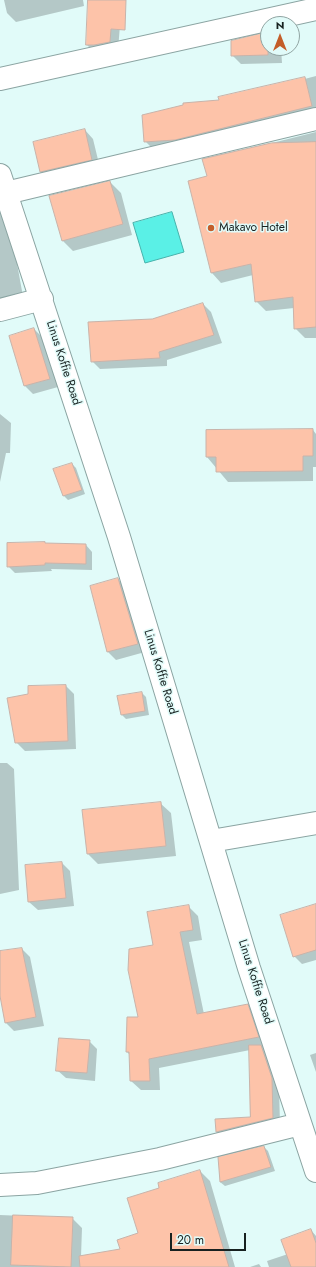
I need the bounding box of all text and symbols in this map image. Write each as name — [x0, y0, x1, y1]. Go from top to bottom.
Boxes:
north arrow — [260, 16, 300, 56]
text: N — [276, 17, 284, 33]
place label: Makavo Hotel — [219, 221, 288, 235]
marker: Makavo Hotel — [206, 223, 216, 233]
street label: Linus Koffie Road — [43, 319, 83, 407]
street label: Linus Koffie Road — [140, 628, 180, 716]
street label: Linus Koffie Road — [235, 938, 275, 1026]
scale bar — [172, 1225, 248, 1251]
text: 20 m — [177, 1231, 204, 1249]

